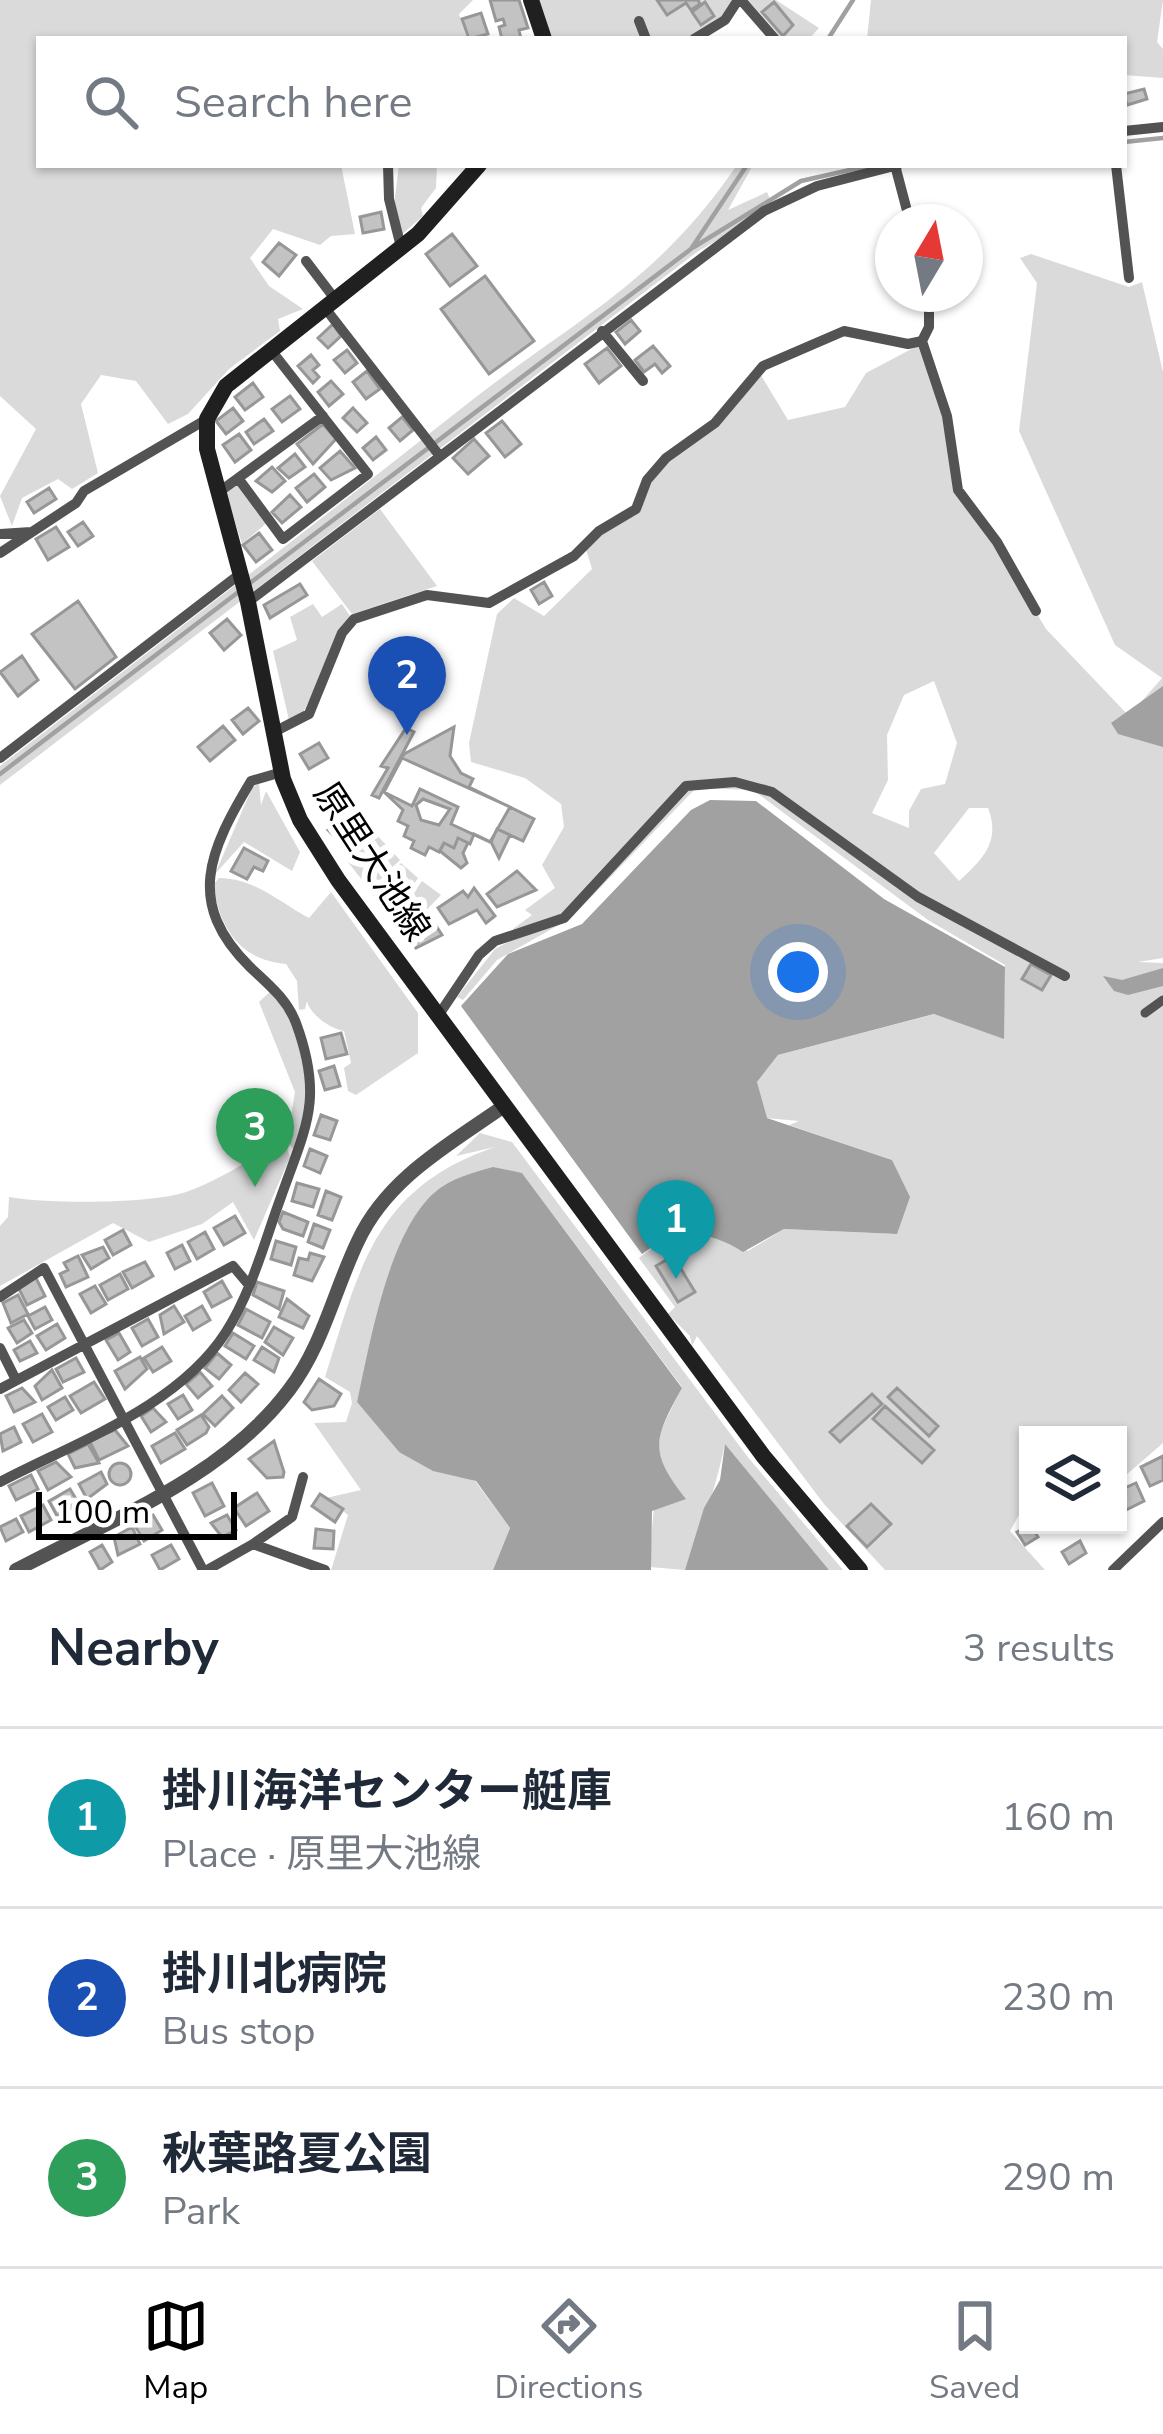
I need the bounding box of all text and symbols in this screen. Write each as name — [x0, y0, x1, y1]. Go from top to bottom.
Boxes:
search box — [36, 36, 1127, 168]
icon: search — [78, 69, 144, 135]
text: Search here — [174, 72, 413, 133]
north arrow — [875, 204, 983, 312]
pin: 2 — [368, 636, 446, 735]
street label: 原里大池線 — [302, 773, 441, 951]
your location — [768, 942, 828, 1002]
pin: 3 — [216, 1088, 294, 1187]
pin: 1 — [637, 1180, 715, 1279]
map controls — [1019, 1426, 1127, 1534]
button: layers — [1019, 1426, 1127, 1534]
scale bar — [36, 1486, 237, 1539]
text: 100 m — [54, 1490, 150, 1535]
text: Nearby — [48, 1613, 219, 1683]
text: 3 results — [963, 1622, 1115, 1675]
text: 掛川海洋センター艇庫 — [162, 1761, 612, 1822]
text: 1 — [75, 1791, 99, 1844]
text: 160 m — [1001, 1791, 1115, 1844]
text: Place · 原里大池線 — [162, 1828, 481, 1881]
text: 掛川北病院 — [162, 1944, 387, 2005]
text: 2 — [75, 1971, 99, 2024]
text: 230 m — [1001, 1971, 1115, 2024]
text: Bus stop — [162, 2005, 315, 2058]
text: 秋葉路夏公園 — [162, 2124, 432, 2185]
text: 3 — [75, 2151, 99, 2204]
text: 290 m — [1001, 2151, 1115, 2204]
text: Park — [162, 2185, 240, 2238]
tab: Map — [143, 2293, 209, 2410]
tab: Directions — [495, 2293, 643, 2410]
tab: Saved — [929, 2293, 1020, 2410]

